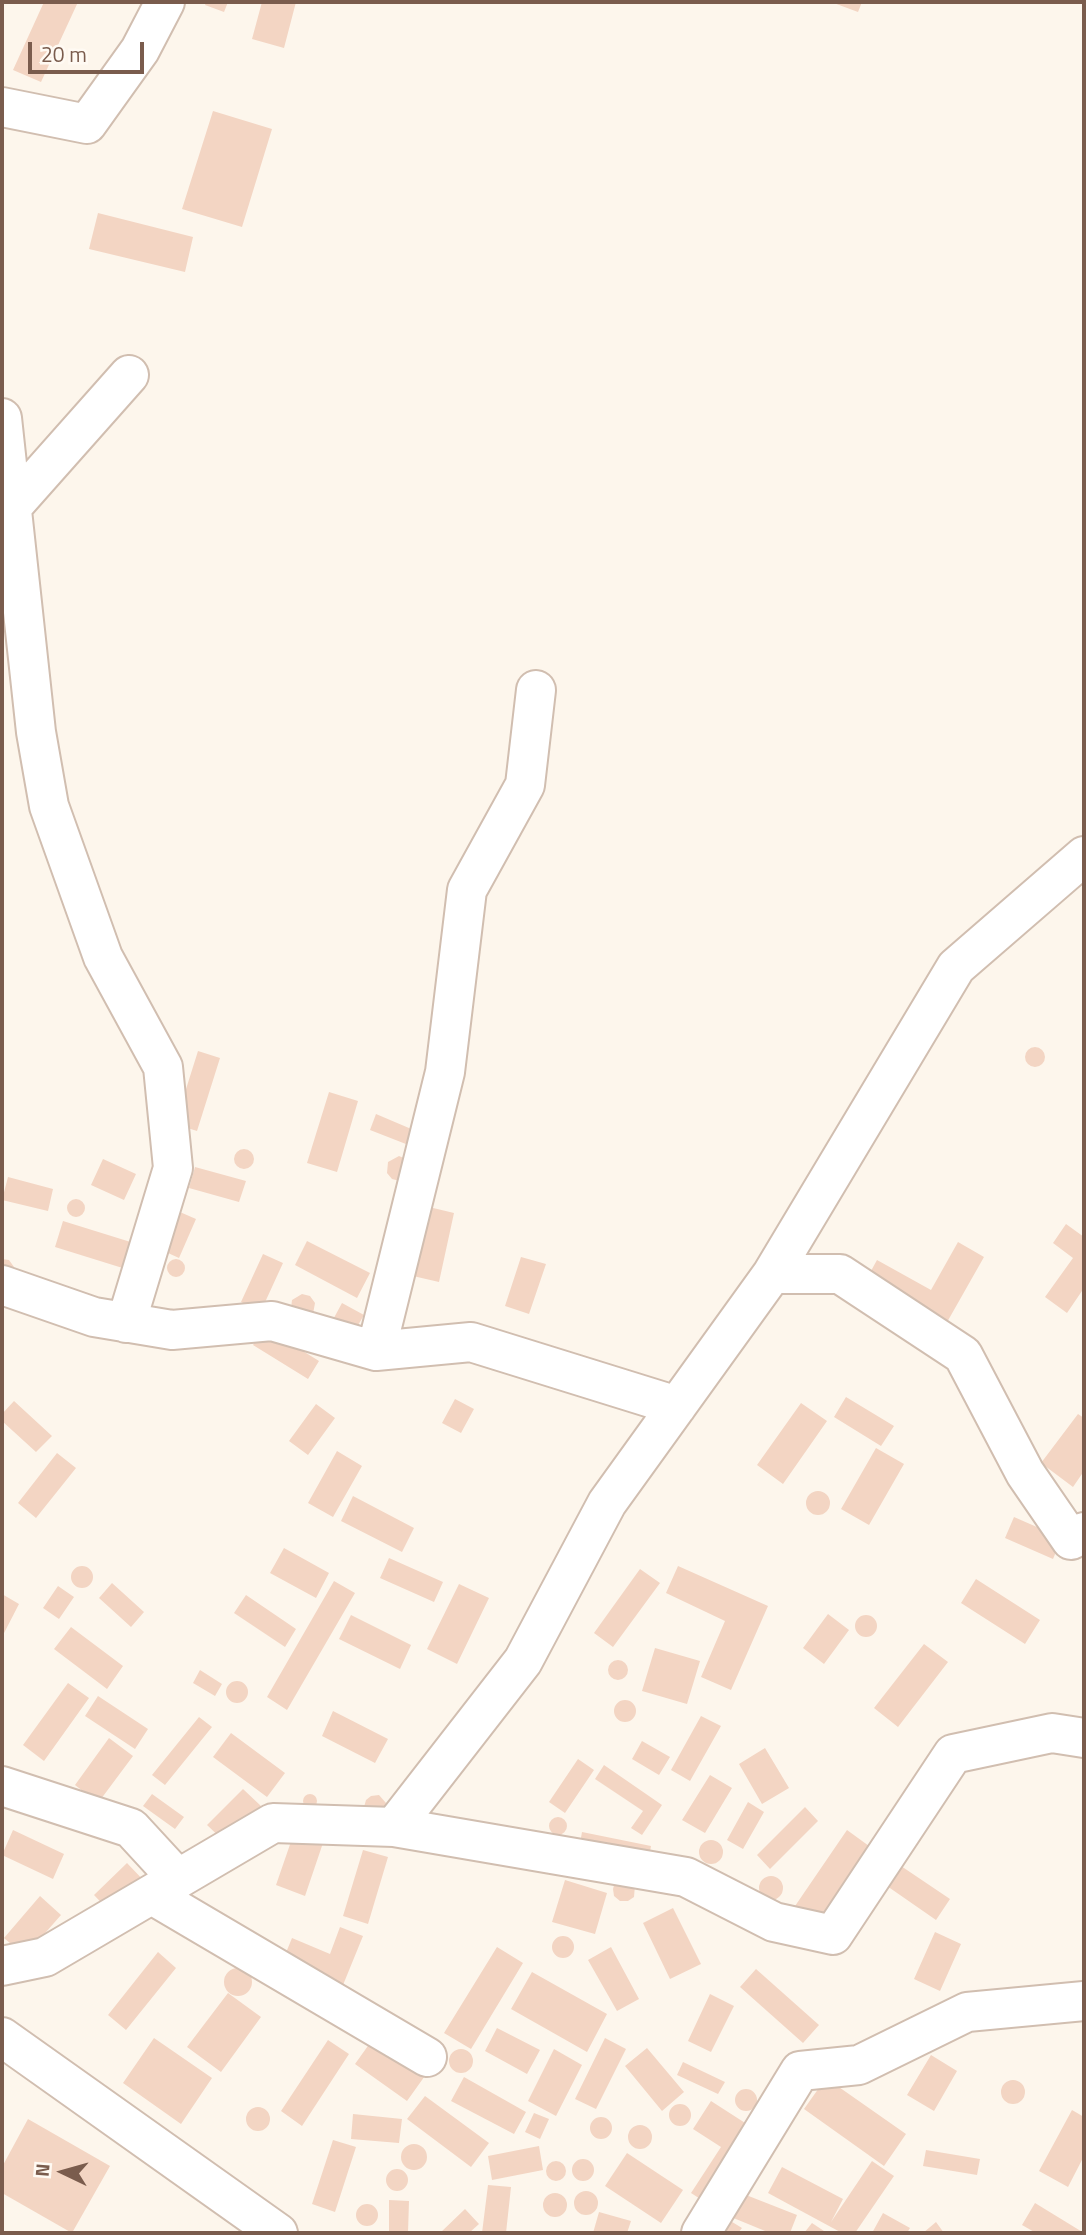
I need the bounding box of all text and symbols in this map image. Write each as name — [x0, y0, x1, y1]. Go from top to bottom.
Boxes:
scale bar — [32, 28, 147, 72]
text: 20 m — [41, 38, 87, 70]
north arrow — [28, 2137, 98, 2207]
text: N — [27, 2162, 57, 2178]

